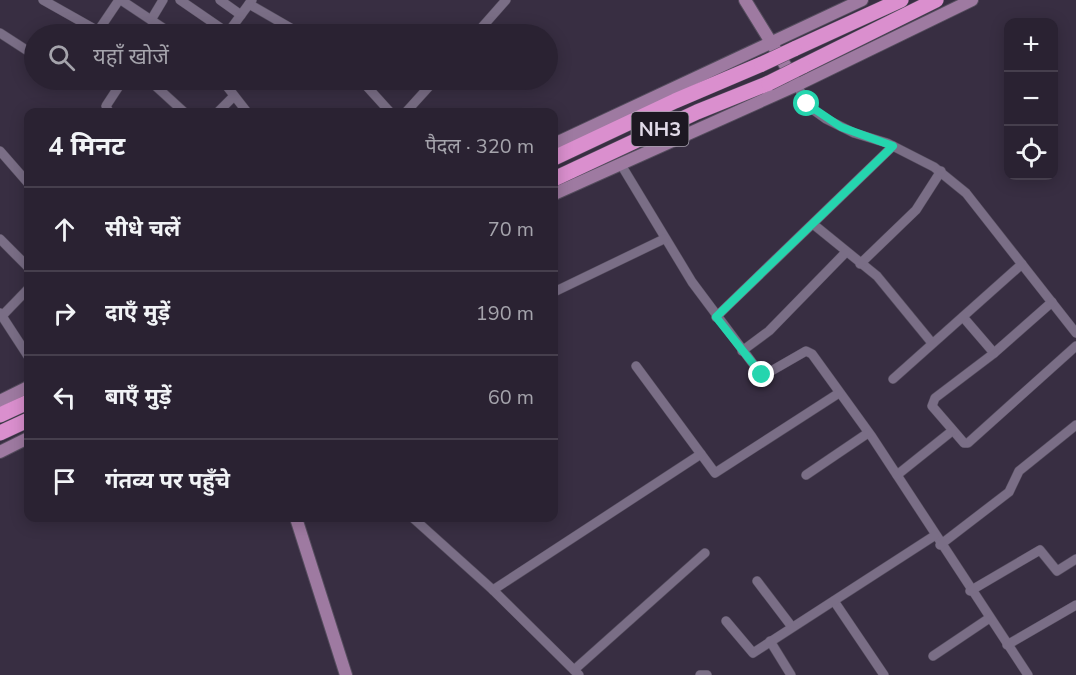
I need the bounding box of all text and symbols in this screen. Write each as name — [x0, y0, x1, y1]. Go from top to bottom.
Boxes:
map controls — [1004, 18, 1058, 180]
button: + — [1004, 18, 1058, 72]
search box — [24, 24, 558, 90]
icon: search — [45, 41, 78, 74]
text: यहाँ खोजें — [93, 42, 169, 72]
button: − — [1004, 72, 1058, 126]
route start — [793, 90, 819, 116]
road number: NH3 — [632, 112, 688, 146]
button: locate — [1004, 126, 1058, 180]
text: 4 मिनट — [48, 129, 125, 164]
text: पैदल · 320 m — [425, 133, 534, 160]
icon: ahead — [48, 213, 81, 246]
text: सीधे चलें — [105, 214, 180, 244]
text: 70 m — [488, 216, 534, 243]
icon: right — [48, 297, 81, 330]
text: दाएँ मुड़ें — [105, 298, 170, 328]
text: 190 m — [476, 300, 534, 327]
route end — [748, 361, 774, 387]
icon: left — [48, 381, 81, 414]
text: बाएँ मुड़ें — [105, 382, 171, 412]
text: 60 m — [488, 384, 534, 411]
icon: arrive — [48, 465, 81, 498]
text: गंतव्य पर पहुँचे — [105, 466, 230, 496]

